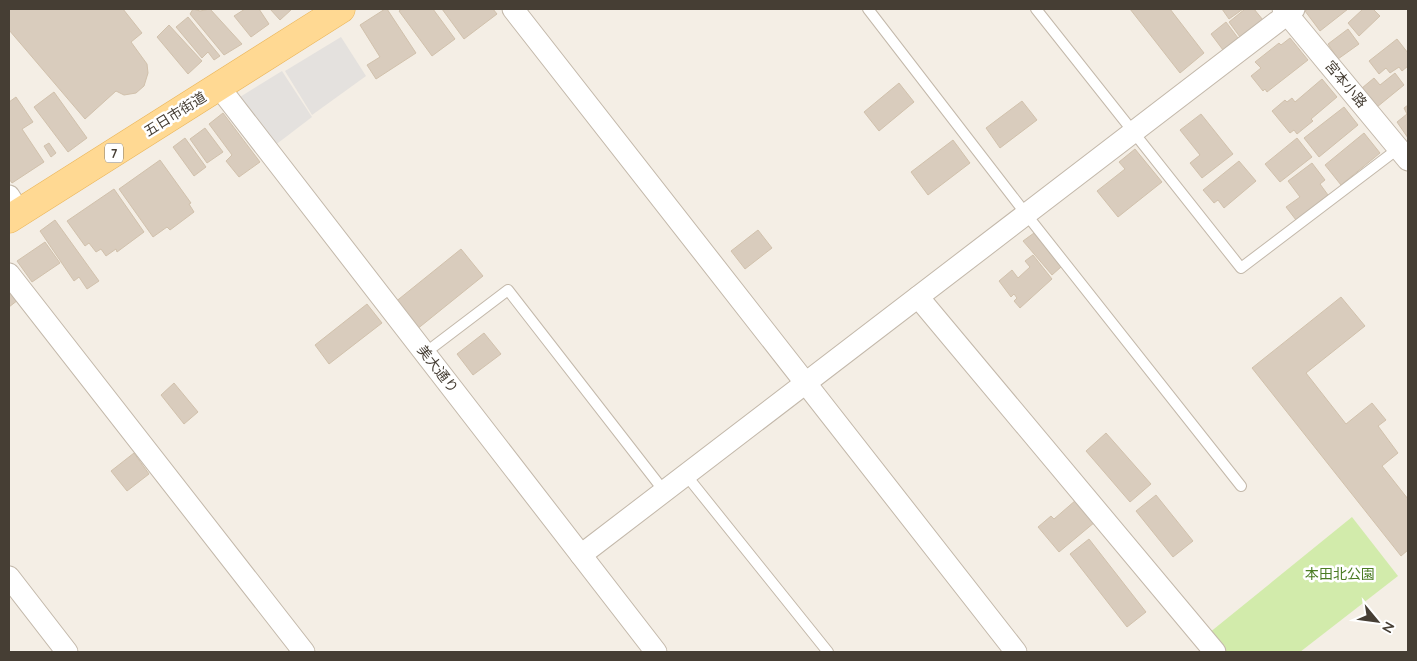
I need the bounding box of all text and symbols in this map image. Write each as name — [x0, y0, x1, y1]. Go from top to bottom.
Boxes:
street label: 宮本小路 — [1321, 57, 1371, 111]
street label: 五日市街道 — [141, 88, 209, 140]
road number: 7 — [105, 144, 123, 162]
street label: 美大通り — [414, 341, 462, 397]
park label: 本田北公園 — [1305, 565, 1375, 583]
north arrow — [1352, 596, 1402, 646]
text: N — [1378, 618, 1399, 636]

